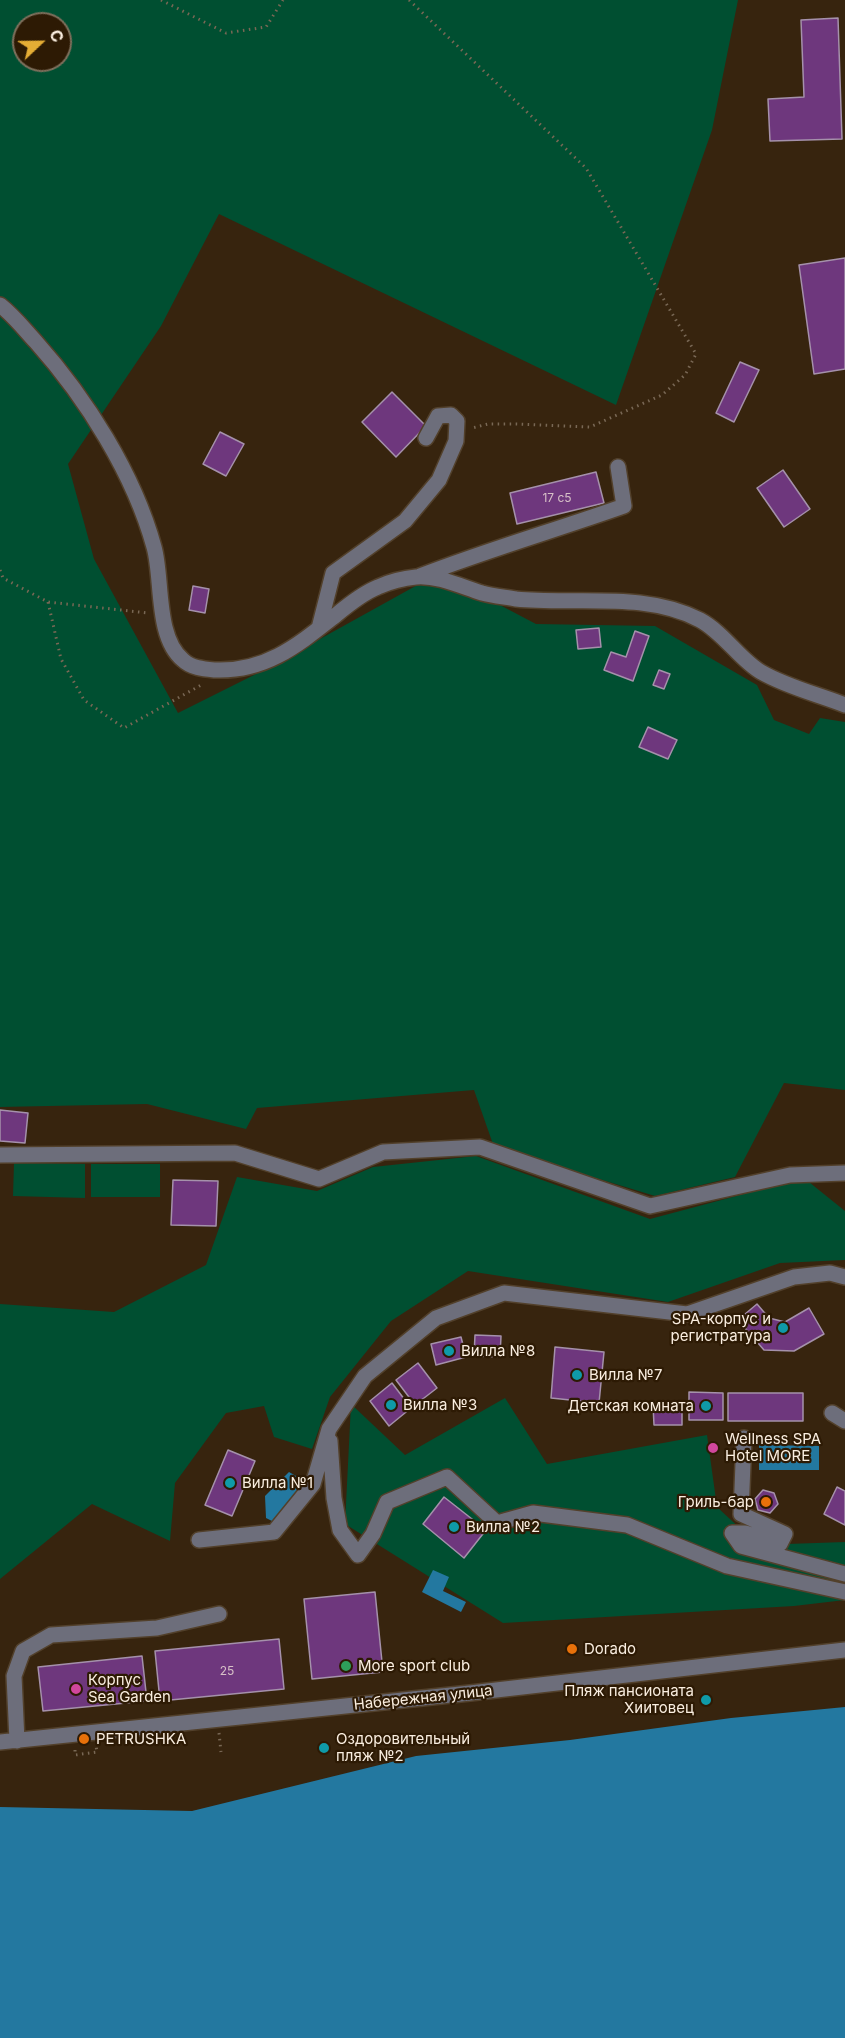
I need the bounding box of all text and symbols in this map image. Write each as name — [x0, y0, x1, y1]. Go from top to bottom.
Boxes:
north arrow — [12, 12, 72, 72]
text: С — [45, 27, 68, 45]
house number: 17 с5 — [542, 491, 572, 505]
place label: SPA-корпус и регистратура — [670, 1310, 771, 1345]
marker: SPA-корпус и регистратура — [776, 1321, 790, 1335]
place label: Вилла №8 — [461, 1342, 535, 1360]
marker: Вилла №8 — [442, 1344, 456, 1358]
place label: Вилла №7 — [589, 1366, 662, 1384]
marker: Вилла №7 — [570, 1368, 584, 1382]
place label: Вилла №3 — [403, 1396, 477, 1414]
place label: Детская комната — [568, 1397, 694, 1415]
marker: Вилла №3 — [384, 1398, 398, 1412]
marker: Детская комната — [699, 1399, 713, 1413]
place label: Wellness SPA Hotel MORE — [725, 1430, 821, 1465]
marker: Wellness SPA Hotel MORE — [706, 1441, 720, 1455]
place label: Вилла №1 — [242, 1474, 313, 1492]
marker: Вилла №1 — [223, 1476, 237, 1490]
place label: Гриль-бар — [678, 1493, 754, 1511]
marker: Гриль-бар — [759, 1495, 773, 1509]
place label: Вилла №2 — [466, 1518, 540, 1536]
marker: Вилла №2 — [447, 1520, 461, 1534]
place label: Dorado — [584, 1640, 636, 1658]
marker: Dorado — [565, 1642, 579, 1656]
place label: More sport club — [358, 1657, 470, 1675]
marker: More sport club — [339, 1659, 353, 1673]
house number: 25 — [220, 1664, 234, 1678]
place label: Корпус Sea Garden — [88, 1671, 171, 1706]
marker: Корпус Sea Garden — [69, 1682, 83, 1696]
street label: Набережная улица — [353, 1682, 493, 1714]
place label: Пляж пансионата Хиитовец — [564, 1682, 694, 1717]
marker: Пляж пансионата Хиитовец — [699, 1693, 713, 1707]
place label: PETRUSHKA — [96, 1730, 186, 1748]
place label: Оздоровительный пляж №2 — [336, 1730, 470, 1765]
marker: PETRUSHKA — [77, 1732, 91, 1746]
marker: Оздоровительный пляж №2 — [317, 1741, 331, 1755]

